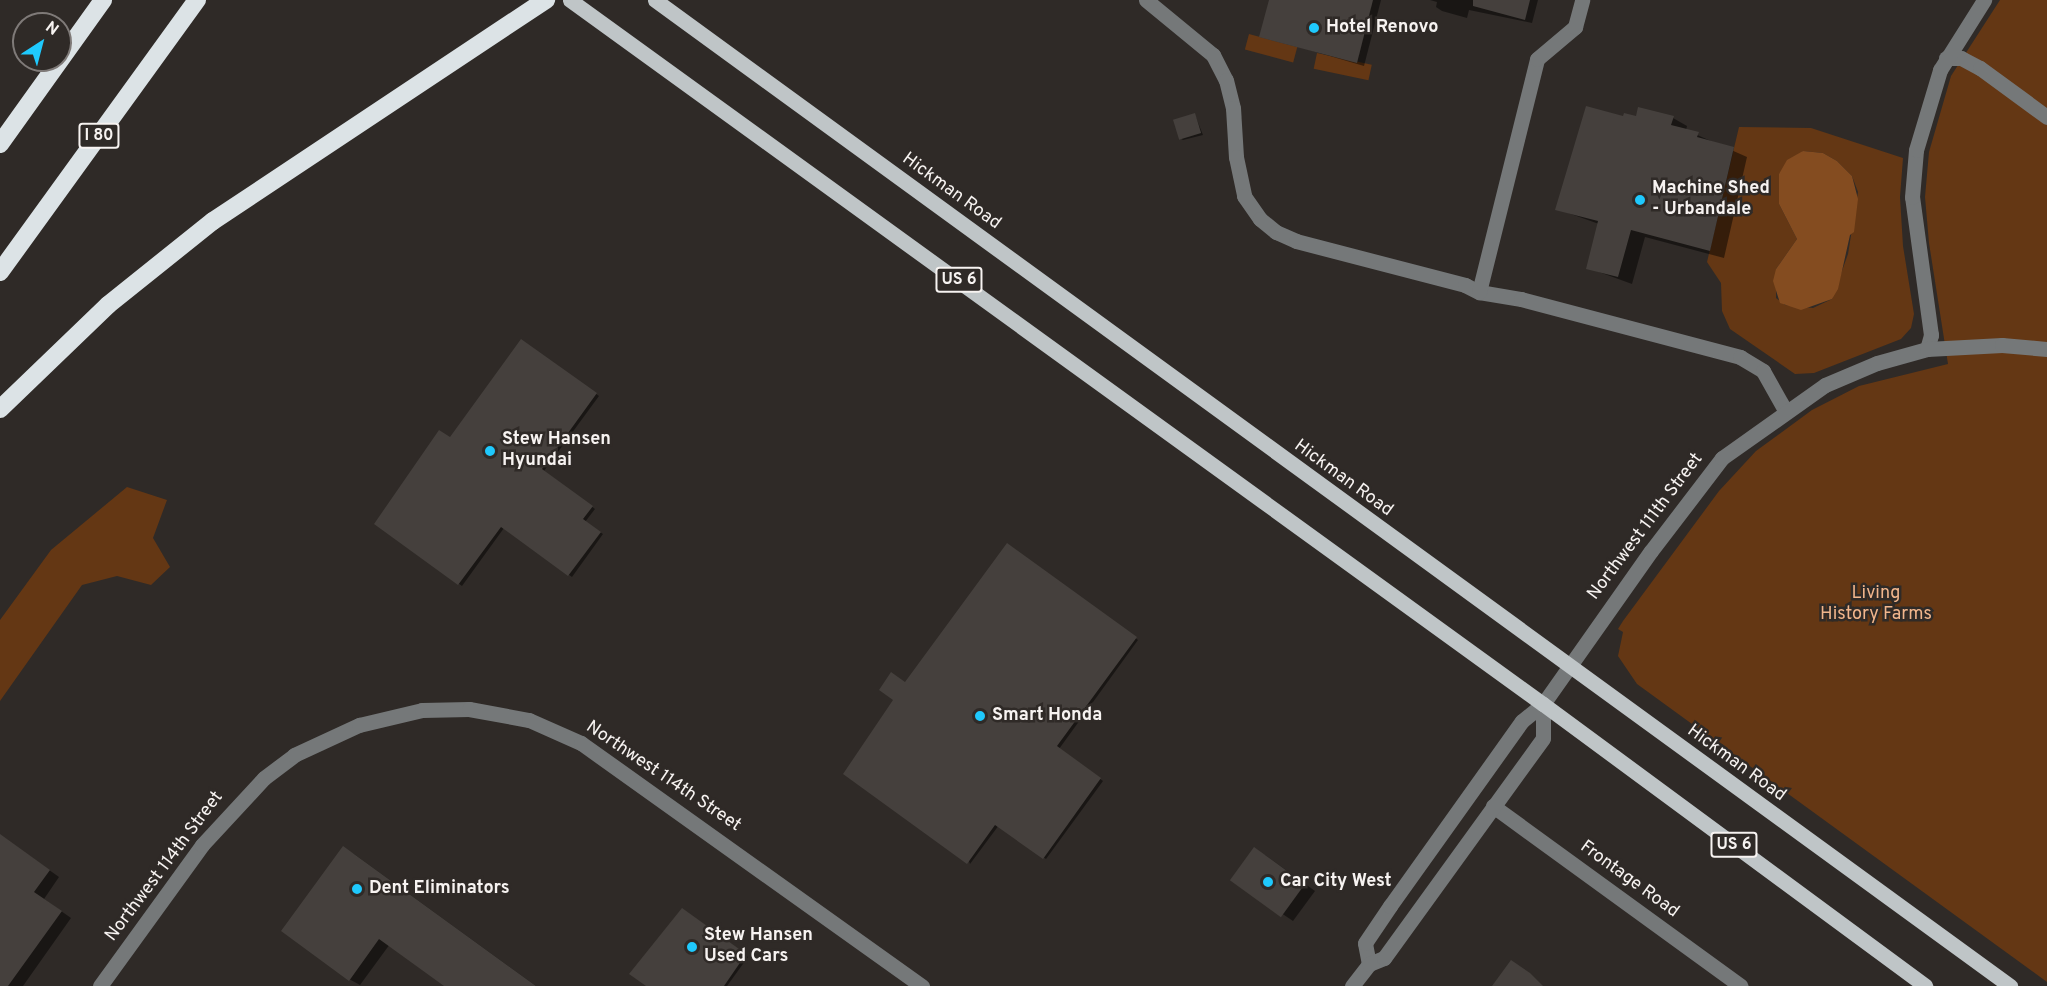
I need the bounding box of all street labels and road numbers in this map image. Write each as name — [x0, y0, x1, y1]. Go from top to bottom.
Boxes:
road number: I 80 — [78, 123, 120, 149]
street label: Hickman Road — [897, 149, 1005, 235]
road number: US 6 — [935, 267, 983, 293]
street label: Hickman Road — [1289, 436, 1397, 522]
street label: Northwest 111th Street — [1584, 449, 1708, 605]
street label: Northwest 114th Street — [581, 717, 745, 837]
street label: Hickman Road — [1682, 721, 1790, 807]
street label: Northwest 114th Street — [101, 788, 229, 946]
road number: US 6 — [1710, 832, 1758, 858]
street label: Frontage Road — [1575, 837, 1683, 923]

